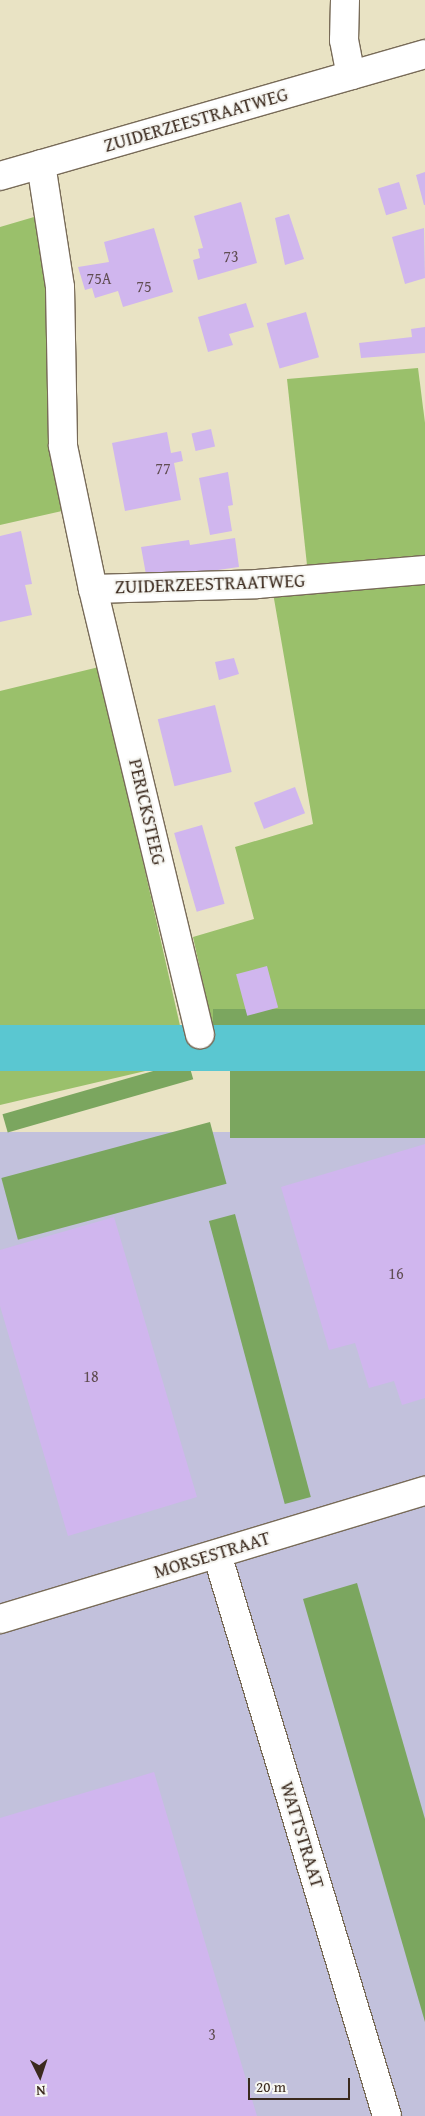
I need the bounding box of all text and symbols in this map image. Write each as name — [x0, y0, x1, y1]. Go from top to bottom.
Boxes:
street label: ZUIDERZEESTRAATWEG — [101, 83, 291, 157]
house number: 73 — [223, 246, 239, 266]
house number: 75A — [86, 268, 112, 288]
house number: 75 — [136, 276, 152, 296]
house number: 77 — [155, 458, 171, 478]
street label: ZUIDERZEESTRAATWEG — [114, 569, 306, 599]
street label: PERICKSTEEG — [124, 757, 170, 867]
house number: 16 — [388, 1263, 404, 1283]
house number: 18 — [83, 1366, 99, 1386]
street label: MORSESTRAAT — [151, 1526, 273, 1584]
street label: WATTSTRAAT — [275, 1779, 329, 1891]
house number: 3 — [208, 2024, 216, 2044]
north arrow — [15, 2051, 65, 2101]
scale bar — [250, 2068, 352, 2100]
text: 20 m — [256, 2076, 286, 2097]
text: N — [36, 2081, 46, 2101]

